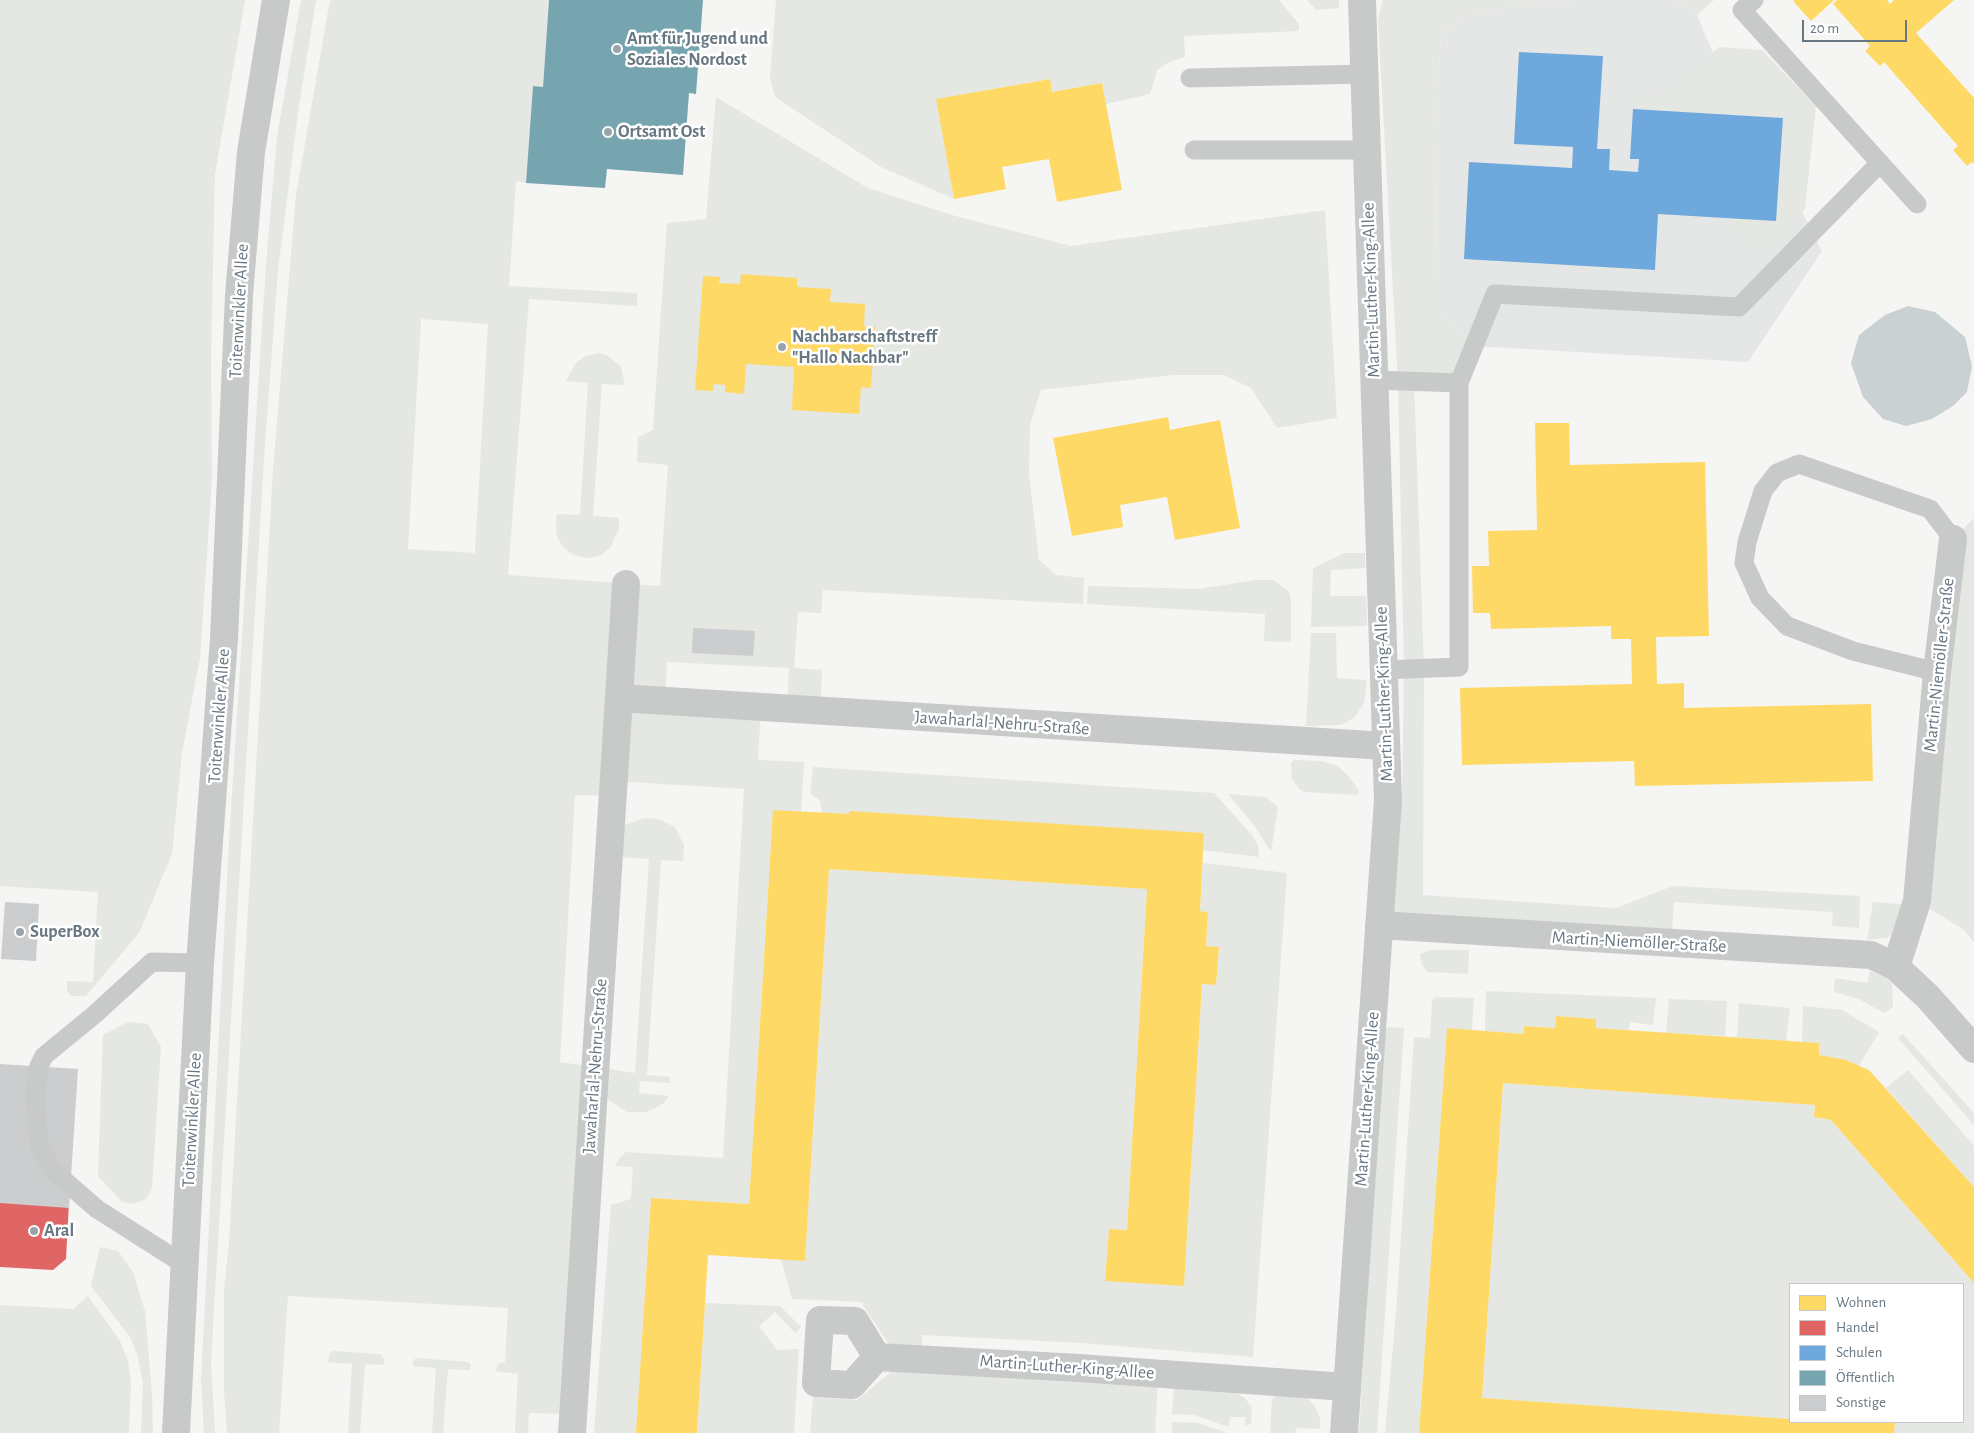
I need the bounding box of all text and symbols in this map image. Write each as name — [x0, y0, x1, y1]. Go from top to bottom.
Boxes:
scale bar — [1804, 10, 1909, 42]
text: 20 m — [1810, 21, 1839, 36]
place label: Amt für Jugend und Soziales Nordost — [627, 28, 768, 70]
marker: Amt für Jugend und Soziales Nordost — [611, 43, 623, 55]
place label: Ortsamt Ost — [618, 121, 705, 143]
marker: Ortsamt Ost — [602, 126, 614, 138]
street label: Martin-Luther-King-Allee — [1357, 202, 1385, 378]
street label: Toitenwinkler Allee — [225, 243, 253, 379]
place label: Nachbarschaftstreff "Hallo Nachbar" — [792, 326, 937, 368]
marker: Nachbarschaftstreff "Hallo Nachbar" — [776, 341, 788, 353]
street label: Martin-Niemöller-Straße — [1919, 577, 1959, 753]
street label: Martin-Luther-King-Allee — [1370, 606, 1398, 782]
street label: Toitenwinkler Allee — [204, 648, 234, 784]
street label: Jawaharlal-Nehru-Straße — [914, 706, 1090, 740]
place label: SuperBox — [30, 921, 99, 943]
marker: SuperBox — [14, 926, 26, 938]
street label: Martin-Niemöller-Straße — [1551, 927, 1727, 957]
street label: Jawaharlal-Nehru-Straße — [578, 978, 612, 1154]
street label: Martin-Luther-King-Allee — [1350, 1011, 1384, 1187]
street label: Toitenwinkler Allee — [178, 1052, 206, 1188]
place label: Aral — [44, 1220, 74, 1242]
marker: Aral — [28, 1225, 40, 1237]
legend — [1789, 1283, 1964, 1423]
text: Wohnen — [1836, 1295, 1886, 1310]
text: Handel — [1836, 1320, 1879, 1335]
text: Schulen — [1836, 1345, 1882, 1360]
street label: Martin-Luther-King-Allee — [979, 1350, 1155, 1384]
text: Öffentlich — [1836, 1370, 1895, 1385]
text: Sonstige — [1836, 1395, 1886, 1410]

